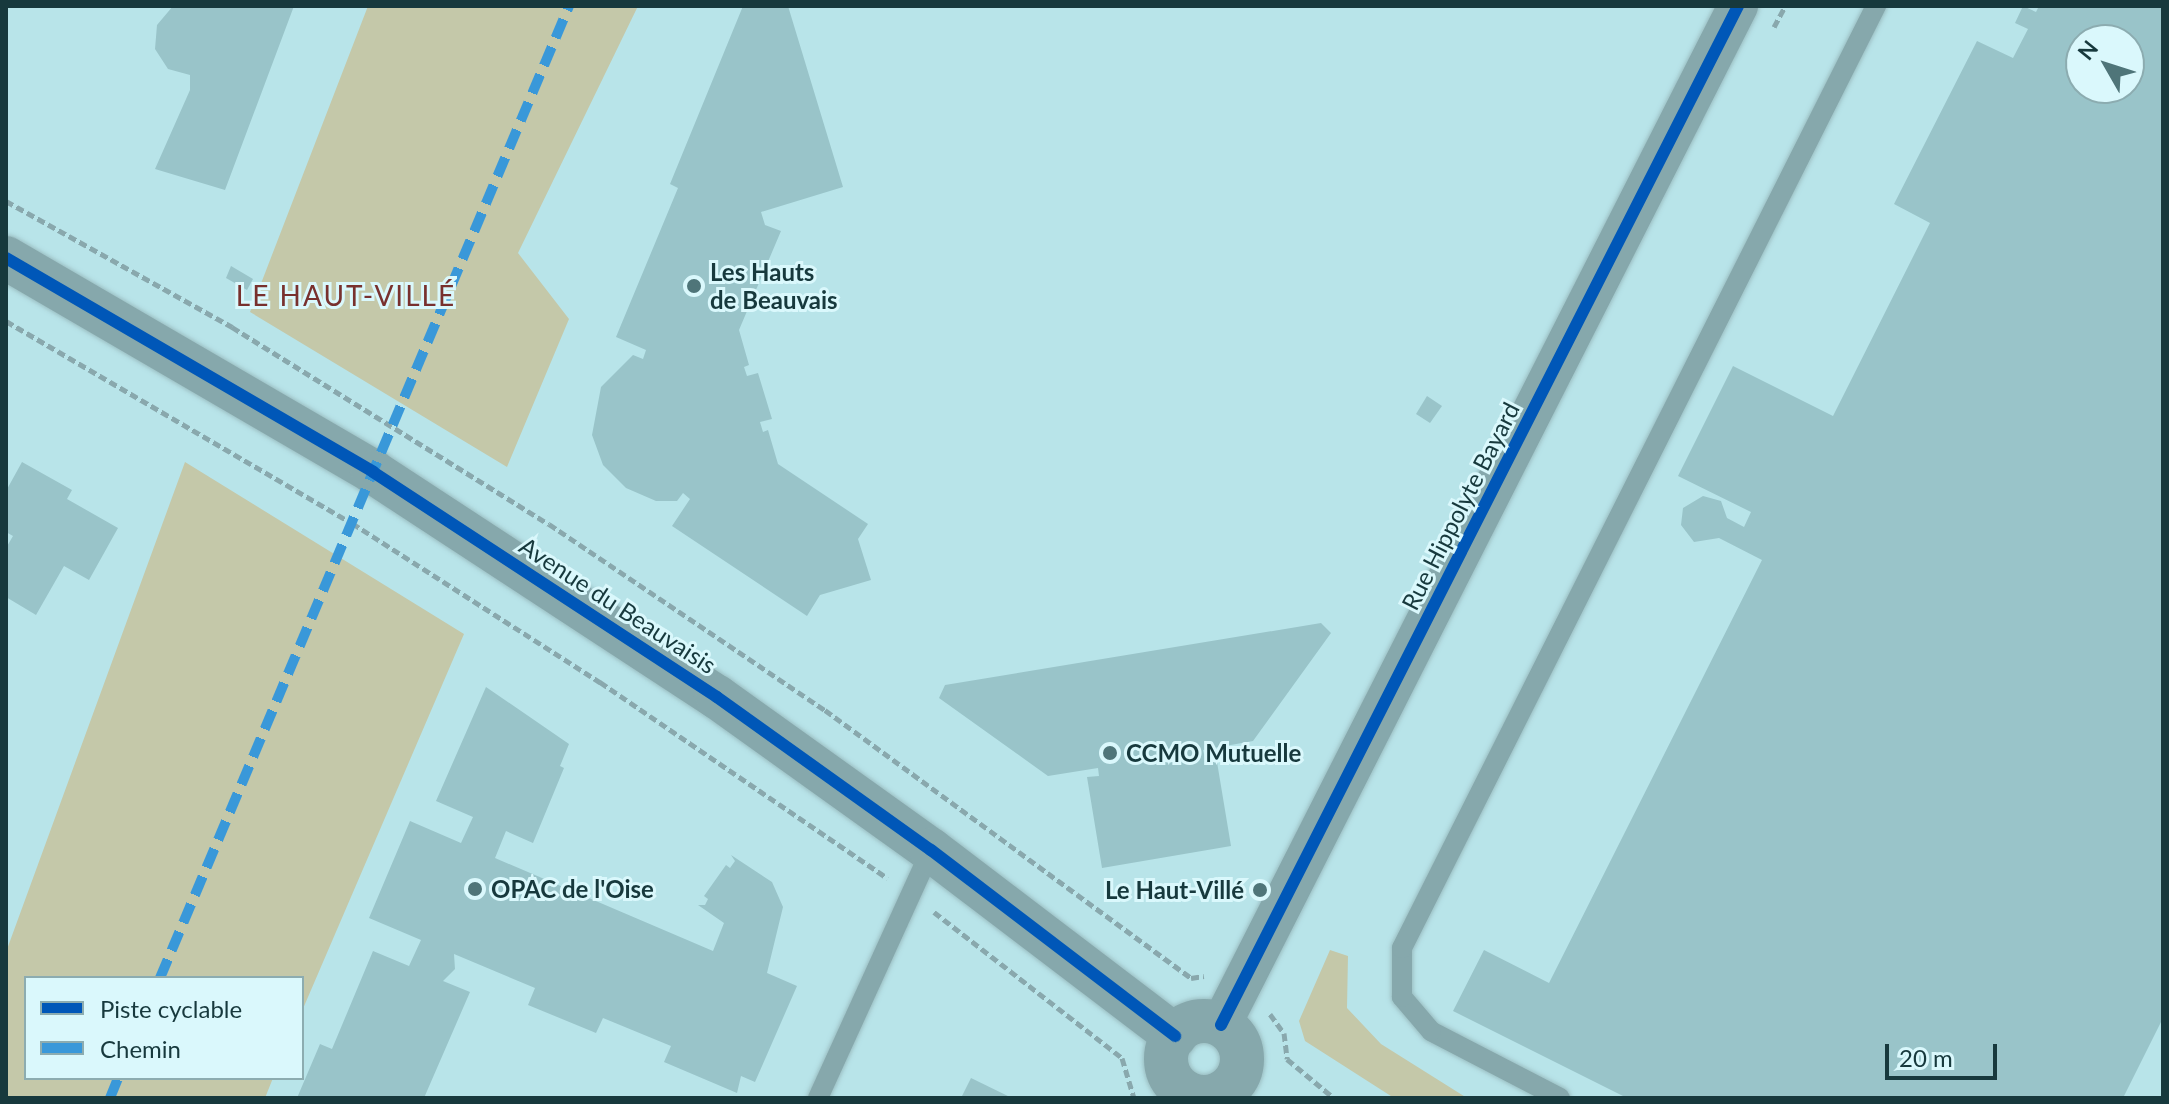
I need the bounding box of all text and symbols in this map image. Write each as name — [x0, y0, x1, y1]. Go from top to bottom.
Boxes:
north arrow — [2065, 24, 2145, 104]
text: N — [2072, 35, 2103, 65]
place label: Les Hauts de Beauvais — [710, 258, 838, 314]
marker: Les Hauts de Beauvais — [685, 277, 703, 295]
district label: LE HAUT-VILLÉ — [236, 278, 456, 312]
street label: Rue Hippolyte Bayard — [1395, 397, 1525, 615]
street label: Avenue du Beauvaisis — [514, 531, 722, 679]
place label: CCMO Mutuelle — [1126, 739, 1301, 767]
marker: CCMO Mutuelle — [1101, 744, 1119, 762]
place label: OPAC de l'Oise — [491, 875, 654, 903]
place label: Le Haut-Villé — [1105, 876, 1244, 904]
marker: OPAC de l'Oise — [466, 880, 484, 898]
marker: Le Haut-Villé — [1251, 881, 1269, 899]
legend — [24, 976, 304, 1080]
text: Piste cyclable — [100, 994, 242, 1023]
scale bar — [1889, 1028, 2001, 1078]
text: Chemin — [100, 1034, 181, 1063]
text: 20 m — [1899, 1043, 1953, 1072]

